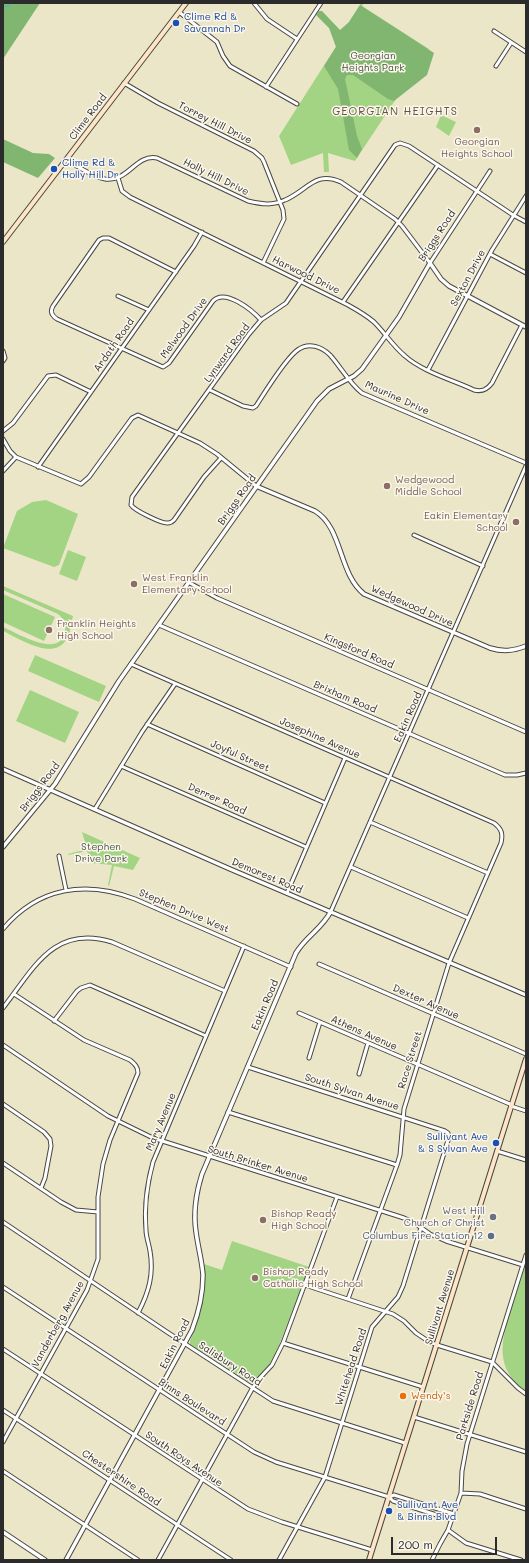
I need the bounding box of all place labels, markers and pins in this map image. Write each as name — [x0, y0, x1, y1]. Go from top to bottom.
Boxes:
place label: Clime Rd & Savannah Dr — [184, 11, 245, 34]
marker: Clime Rd & Savannah Dr — [171, 18, 181, 28]
marker: Georgian Heights School — [472, 125, 482, 135]
place label: Georgian Heights School — [441, 136, 513, 160]
place label: Clime Rd & Holly Hill Dr — [62, 157, 119, 180]
marker: Clime Rd & Holly Hill Dr — [49, 164, 59, 174]
place label: Wedgewood Middle School — [395, 474, 462, 498]
marker: Wedgewood Middle School — [382, 481, 392, 491]
place label: Eakin Elementary School — [424, 510, 508, 534]
marker: Eakin Elementary School — [511, 517, 521, 527]
place label: West Franklin Elementary School — [142, 572, 232, 596]
marker: West Franklin Elementary School — [129, 579, 139, 589]
place label: Franklin Heights High School — [57, 618, 136, 642]
marker: Franklin Heights High School — [44, 625, 54, 635]
place label: Sullivant Ave & S Sylvan Ave — [418, 1131, 488, 1154]
marker: Sullivant Ave & S Sylvan Ave — [491, 1138, 501, 1148]
place label: West Hill Church of Christ — [404, 1205, 485, 1228]
place label: Bishop Ready High School — [271, 1208, 336, 1232]
marker: West Hill Church of Christ — [488, 1212, 498, 1222]
marker: Bishop Ready High School — [258, 1215, 268, 1225]
place label: Columbus Fire Station 12 — [363, 1230, 483, 1242]
marker: Columbus Fire Station 12 — [486, 1231, 496, 1241]
place label: Bishop Ready Catholic High School — [263, 1266, 363, 1290]
marker: Bishop Ready Catholic High School — [250, 1273, 260, 1283]
place label: Wendy’s — [411, 1390, 451, 1402]
marker: Wendy’s — [398, 1391, 408, 1401]
place label: Sullivant Ave & Binns Blvd — [397, 1499, 458, 1522]
marker: Sullivant Ave & Binns Blvd — [384, 1506, 394, 1516]

